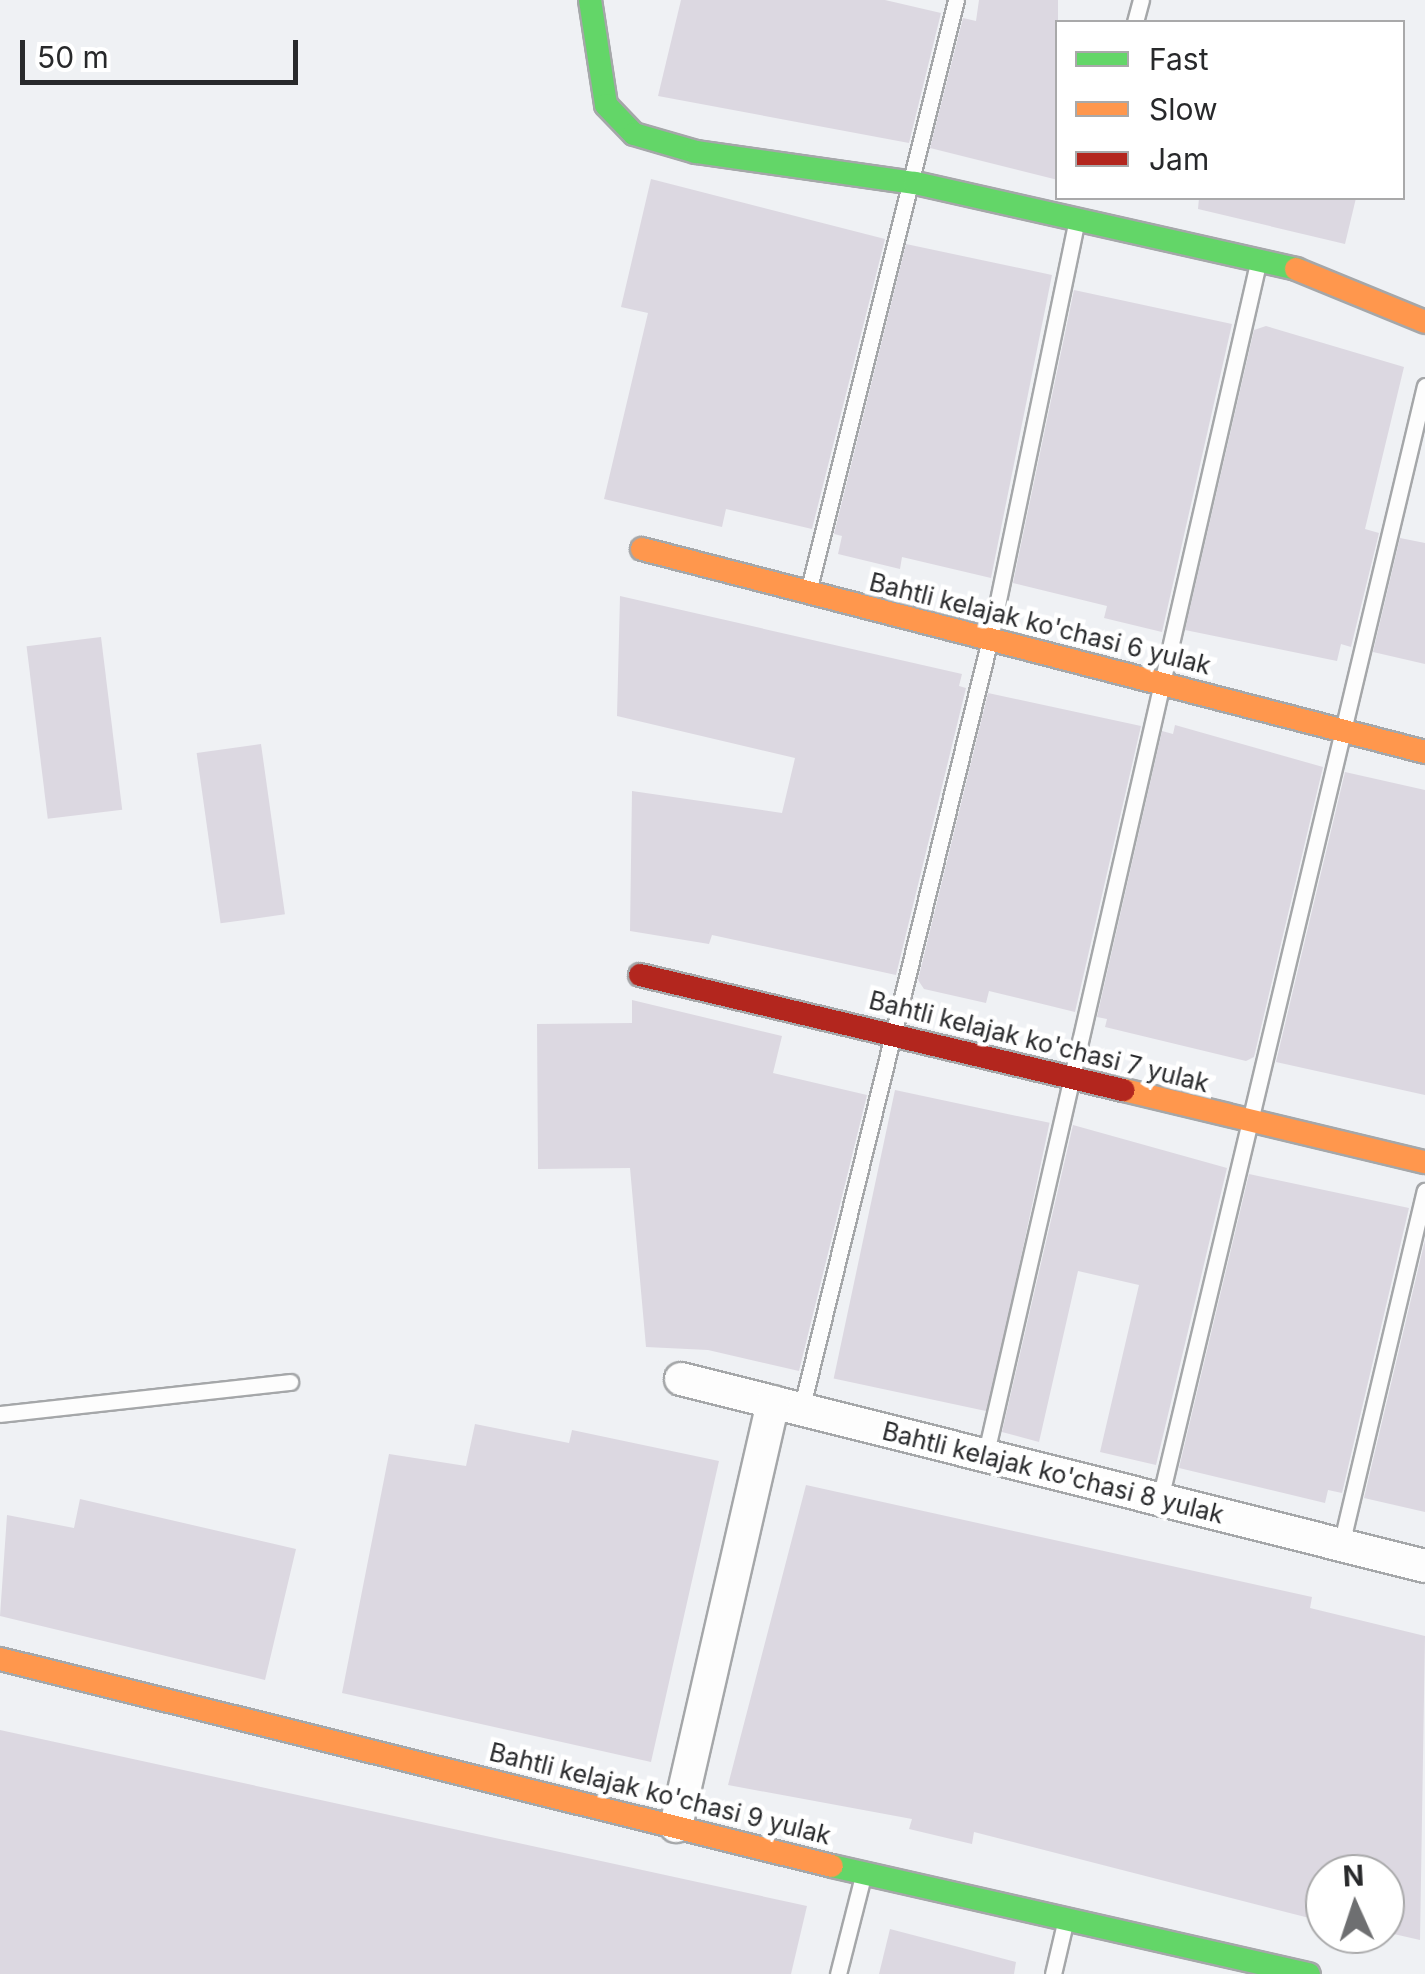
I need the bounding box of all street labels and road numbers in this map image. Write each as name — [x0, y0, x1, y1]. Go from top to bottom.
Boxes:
street label: Bahtli kelajak ko'chasi 6 yulak — [866, 567, 1214, 681]
street label: Bahtli kelajak ko'chasi 7 yulak — [866, 985, 1212, 1099]
street label: Bahtli kelajak ko'chasi 8 yulak — [879, 1416, 1227, 1530]
street label: Bahtli kelajak ko'chasi 9 yulak — [486, 1737, 834, 1851]

